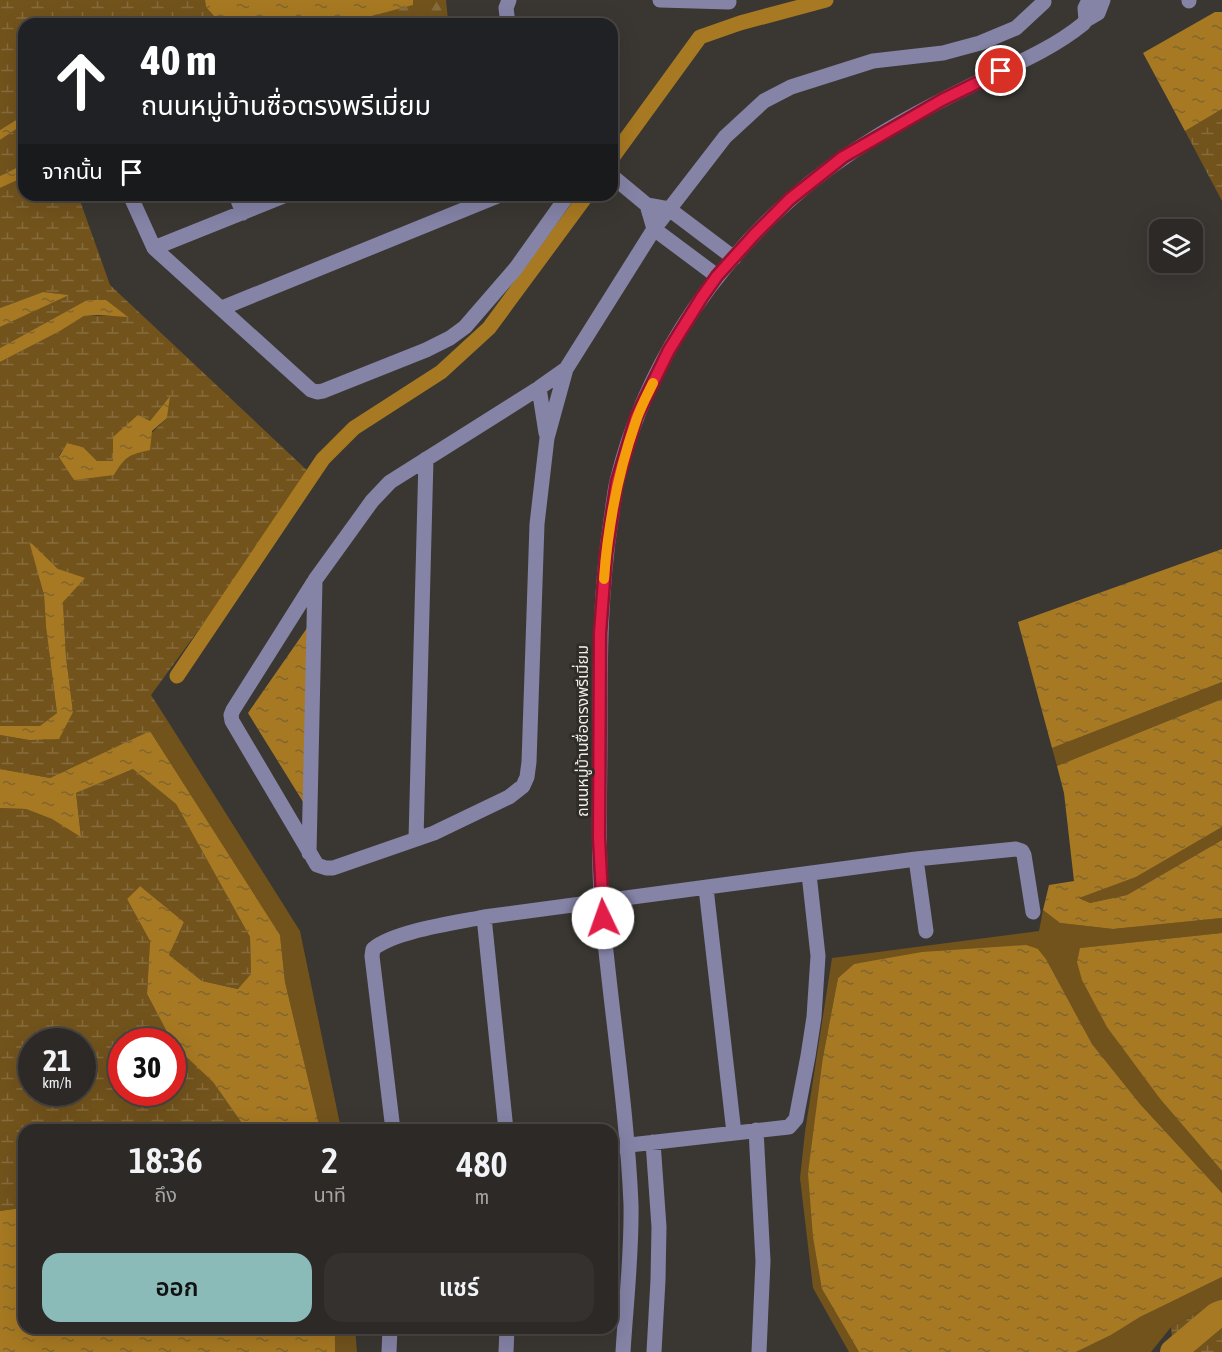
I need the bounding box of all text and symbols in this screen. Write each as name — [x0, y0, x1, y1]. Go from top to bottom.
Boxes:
text: 40 m — [141, 36, 216, 84]
icon: ahead — [42, 42, 120, 120]
pin — [975, 45, 1026, 96]
icon: arrive — [984, 54, 1017, 87]
text: ถนนหมู่บ้านซื่อตรงพรีเมี่ยม — [141, 90, 431, 121]
icon: arrive — [115, 156, 148, 189]
text: จากนั้น — [42, 158, 103, 184]
map controls — [1149, 219, 1203, 273]
button: layers — [1149, 219, 1203, 273]
street label: ถนนหมู่บ้านซื่อตรงพรีเมี่ยม — [571, 645, 592, 817]
position arrow — [571, 886, 635, 950]
speed limit sign: 30 — [108, 1028, 186, 1106]
text: 21 — [43, 1043, 71, 1077]
text: km/h — [42, 1074, 72, 1091]
text: 18:36 — [129, 1139, 203, 1181]
text: 2 — [321, 1139, 338, 1181]
text: 480 — [457, 1143, 507, 1185]
text: ถึง — [154, 1183, 177, 1206]
text: นาที — [313, 1183, 346, 1206]
text: m — [475, 1185, 489, 1208]
button: ออก — [42, 1253, 312, 1322]
button: แชร์ — [324, 1253, 594, 1322]

